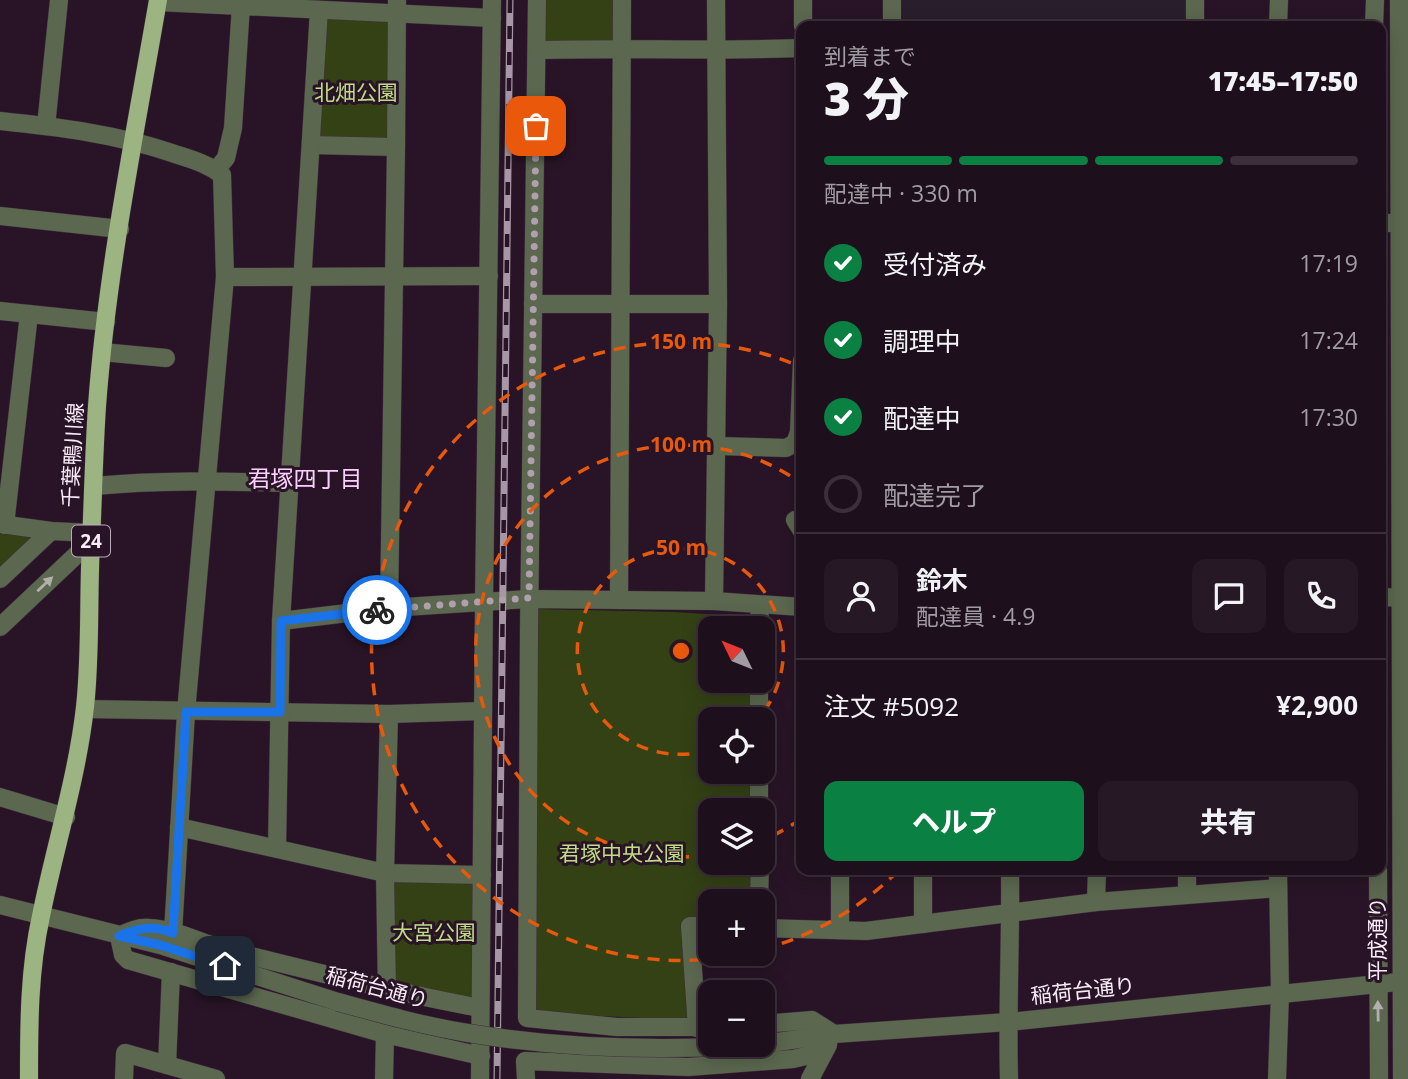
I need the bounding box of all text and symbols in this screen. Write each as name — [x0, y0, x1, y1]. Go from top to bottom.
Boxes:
text: 到着まで — [824, 40, 916, 72]
text: 17:45–17:50 — [1208, 63, 1358, 99]
text: 3 分 — [824, 67, 909, 129]
park label: 北畑公園 — [314, 78, 398, 106]
pin — [506, 96, 566, 156]
icon: bag — [517, 107, 555, 145]
text: 配達中 · 330 m — [824, 177, 978, 209]
icon: check — [824, 244, 862, 282]
text: 受付済み — [883, 246, 987, 282]
text: 17:19 — [1299, 247, 1358, 279]
icon: check — [824, 321, 862, 359]
text: 調理中 — [883, 323, 961, 359]
text: 17:24 — [1299, 324, 1358, 356]
text: 150 m — [650, 327, 712, 355]
icon: check — [824, 398, 862, 436]
text: 配達中 — [883, 400, 961, 436]
text: 17:30 — [1299, 401, 1358, 433]
street label: 千葉鴨川線 — [55, 402, 89, 508]
text: 100 m — [650, 430, 712, 458]
district label: 君塚四丁目 — [248, 462, 363, 494]
text: 配達完了 — [883, 477, 987, 513]
road number: 24 — [72, 526, 110, 556]
text: 50 m — [656, 533, 706, 561]
button: person — [824, 559, 898, 633]
button: chat — [1192, 559, 1266, 633]
button: phone — [1284, 559, 1358, 633]
text: 鈴木 — [916, 562, 968, 598]
courier — [342, 575, 412, 645]
one-way arrow — [37, 576, 54, 593]
icon: bike — [358, 591, 396, 629]
text: 配達員 · 4.9 — [916, 600, 1035, 632]
north arrow — [698, 616, 775, 693]
map controls — [698, 616, 775, 1057]
centre of rings — [669, 639, 693, 663]
text: ¥2,900 — [1276, 687, 1358, 723]
text: 注文 #5092 — [824, 688, 959, 724]
button: locate — [698, 707, 775, 784]
button: ヘルプ — [824, 781, 1084, 861]
button: 共有 — [1098, 781, 1358, 861]
button: layers — [698, 798, 775, 875]
park label: 君塚中央公園 — [559, 839, 685, 867]
button: + — [698, 889, 775, 966]
street label: 平成通り — [1363, 897, 1391, 981]
park label: 大宮公園 — [392, 918, 476, 946]
pin — [195, 936, 255, 996]
icon: home — [206, 947, 244, 985]
street label: 稲荷台通り — [323, 960, 432, 1014]
street label: 稲荷台通り — [1029, 971, 1137, 1009]
button: − — [698, 980, 775, 1057]
one-way arrow — [1372, 1000, 1384, 1022]

